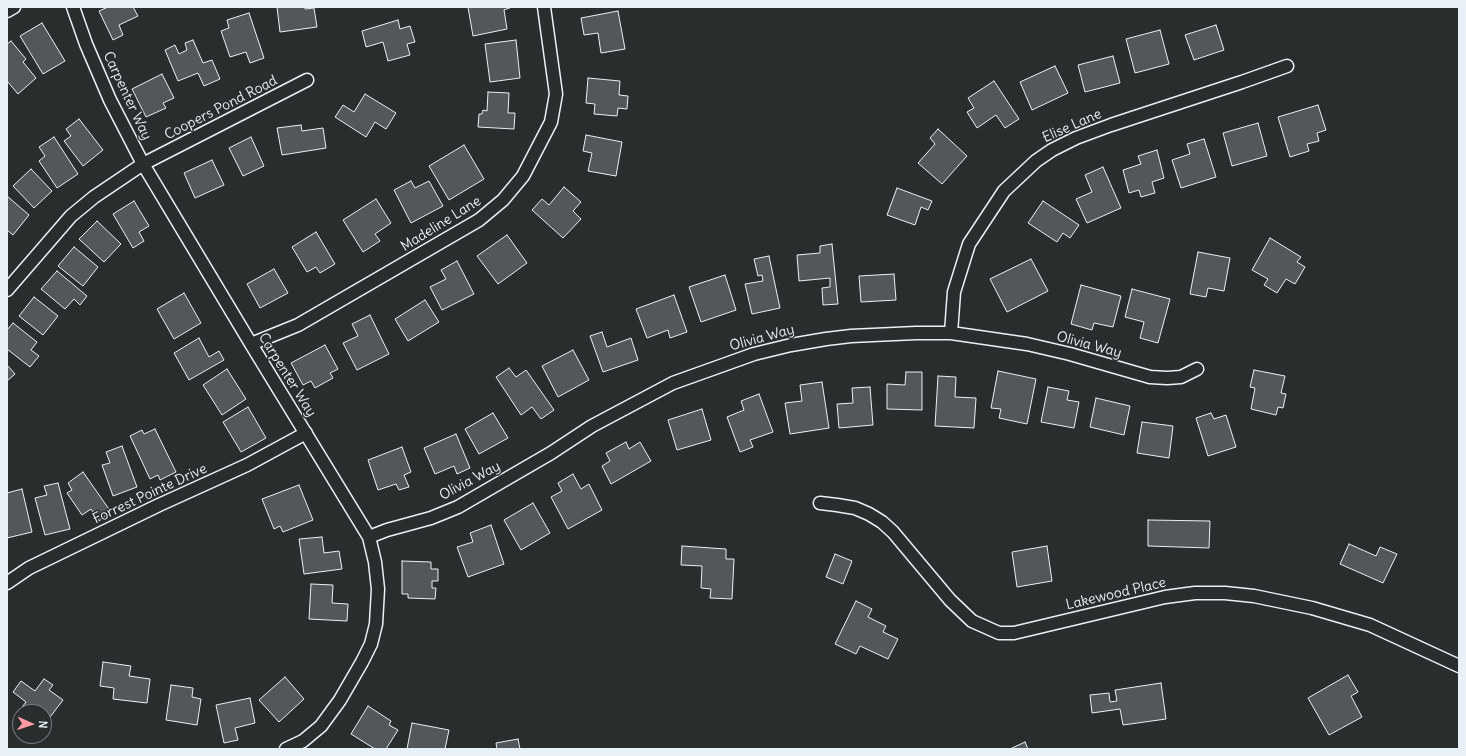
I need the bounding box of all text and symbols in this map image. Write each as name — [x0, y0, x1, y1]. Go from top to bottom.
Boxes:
street label: Carpenter Way — [99, 49, 155, 143]
street label: Coopers Pond Road — [162, 72, 280, 144]
street label: Elise Lane — [1040, 106, 1104, 146]
street label: Madeline Lane — [398, 193, 484, 255]
street label: Olivia Way — [728, 321, 796, 355]
street label: Olivia Way — [1055, 328, 1123, 362]
street label: Carpenter Way — [255, 330, 319, 420]
street label: Olivia Way — [437, 458, 503, 504]
street label: Forrest Pointe Drive — [90, 460, 210, 528]
street label: Lakewood Place — [1064, 574, 1168, 614]
north arrow — [12, 704, 52, 744]
text: N — [36, 720, 50, 729]

